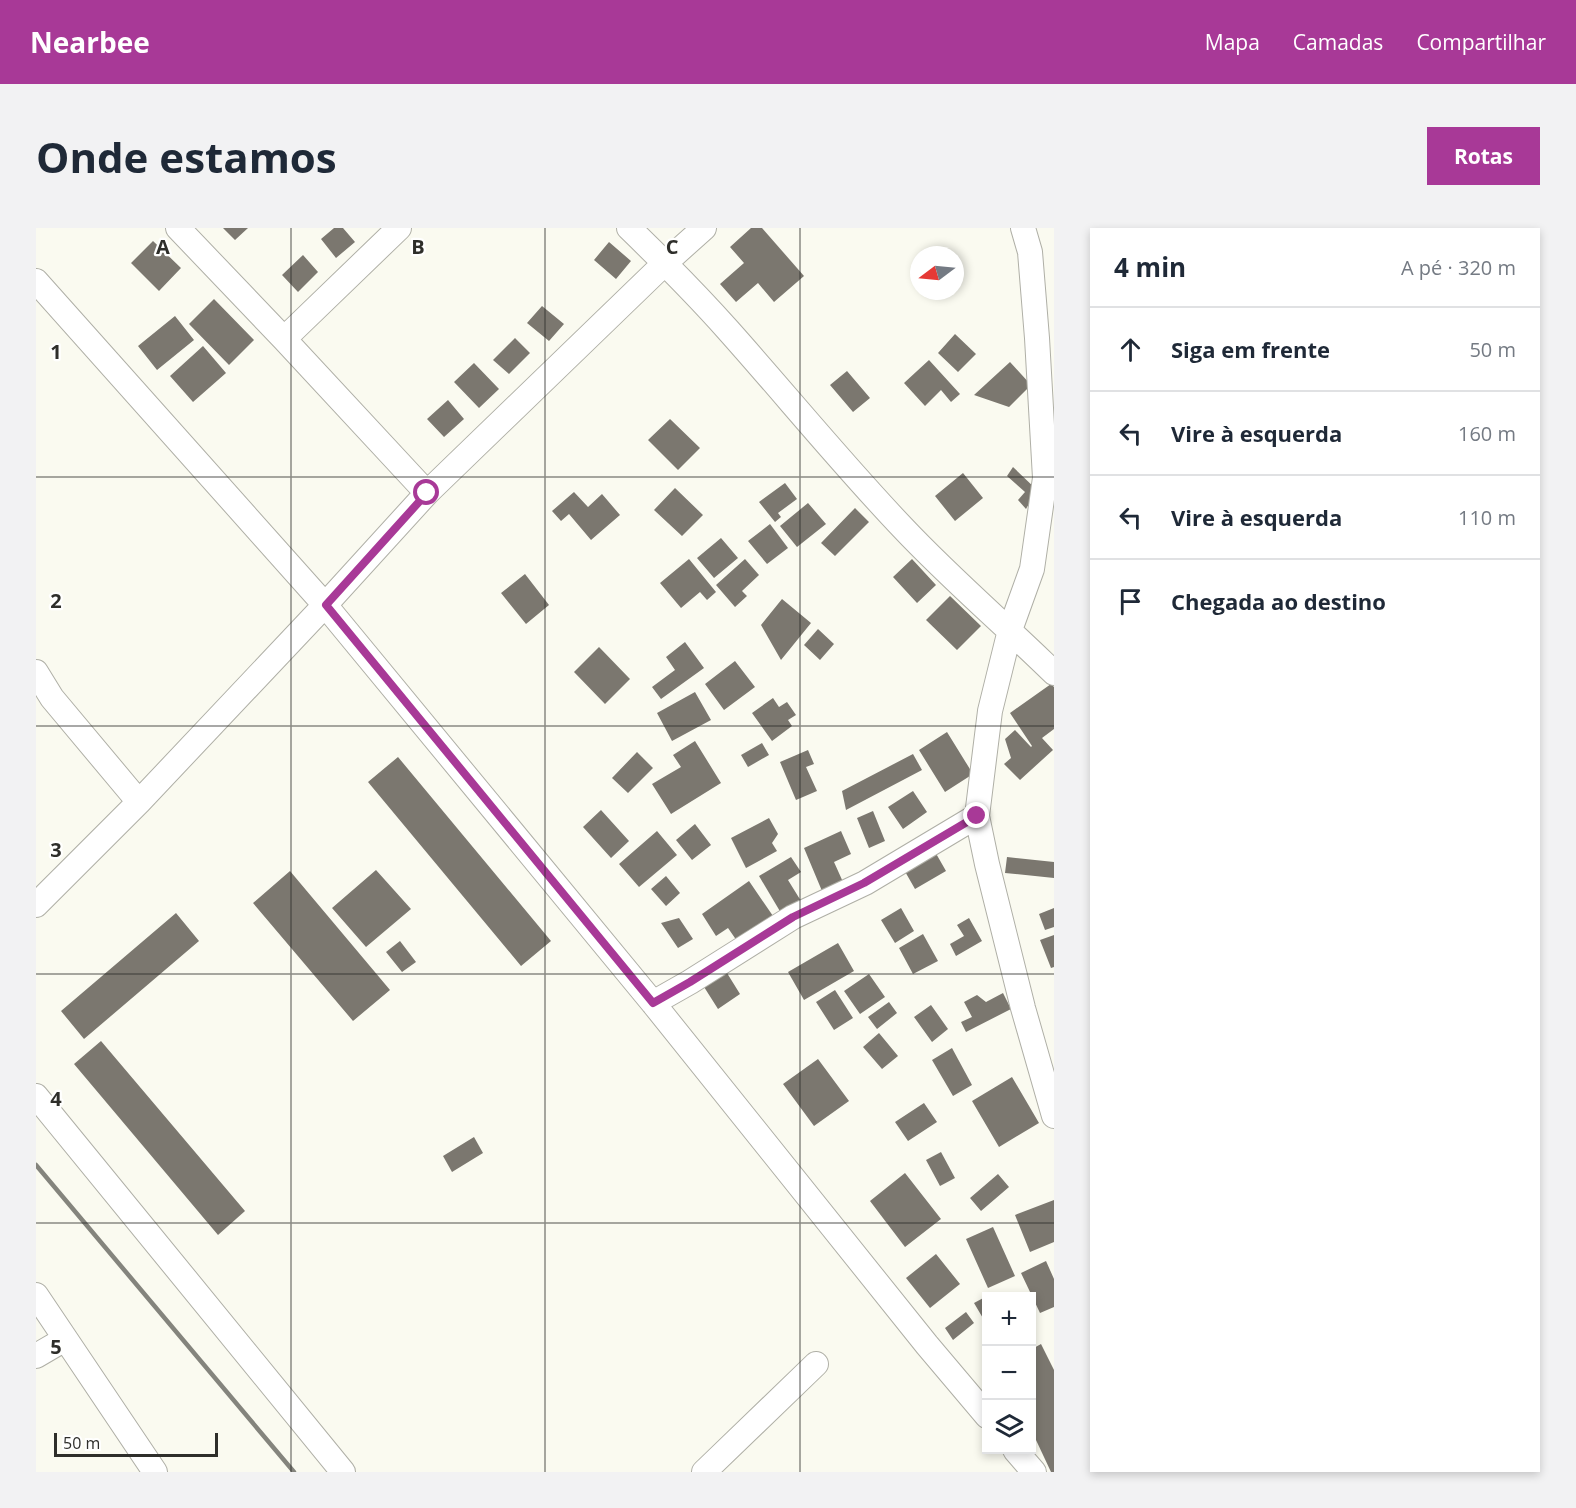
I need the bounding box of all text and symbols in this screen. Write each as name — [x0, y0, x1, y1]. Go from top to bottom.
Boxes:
text: Nearbee — [30, 23, 150, 61]
text: Mapa — [1205, 28, 1260, 56]
text: Camadas — [1293, 28, 1383, 56]
text: Compartilhar — [1416, 28, 1546, 56]
button: Rotas — [1427, 127, 1540, 185]
text: Onde estamos — [36, 128, 337, 185]
text: A — [156, 233, 170, 260]
text: B — [411, 233, 425, 260]
text: C — [666, 233, 679, 260]
north arrow — [910, 246, 964, 300]
text: 4 min — [1114, 249, 1186, 285]
text: A pé · 320 m — [1401, 254, 1516, 281]
icon: ahead — [1114, 333, 1147, 366]
text: Siga em frente — [1171, 334, 1330, 364]
text: 50 m — [1469, 336, 1516, 363]
text: 1 — [50, 338, 62, 365]
icon: left — [1114, 417, 1147, 450]
text: Vire à esquerda — [1171, 418, 1342, 448]
text: 160 m — [1458, 420, 1516, 447]
route start — [413, 479, 439, 505]
icon: left — [1114, 501, 1147, 534]
text: Vire à esquerda — [1171, 502, 1342, 532]
text: 110 m — [1458, 504, 1516, 531]
icon: arrive — [1114, 585, 1147, 618]
text: Chegada ao destino — [1171, 586, 1386, 616]
text: 2 — [50, 587, 62, 614]
route end — [963, 802, 989, 828]
text: 3 — [50, 836, 62, 863]
text: 4 — [50, 1085, 62, 1112]
map controls — [982, 1292, 1036, 1454]
button: + — [982, 1292, 1036, 1346]
text: 5 — [50, 1333, 62, 1360]
button: − — [982, 1346, 1036, 1400]
button: layers — [982, 1400, 1036, 1454]
scale bar — [54, 1430, 218, 1458]
text: 50 m — [63, 1432, 100, 1454]

